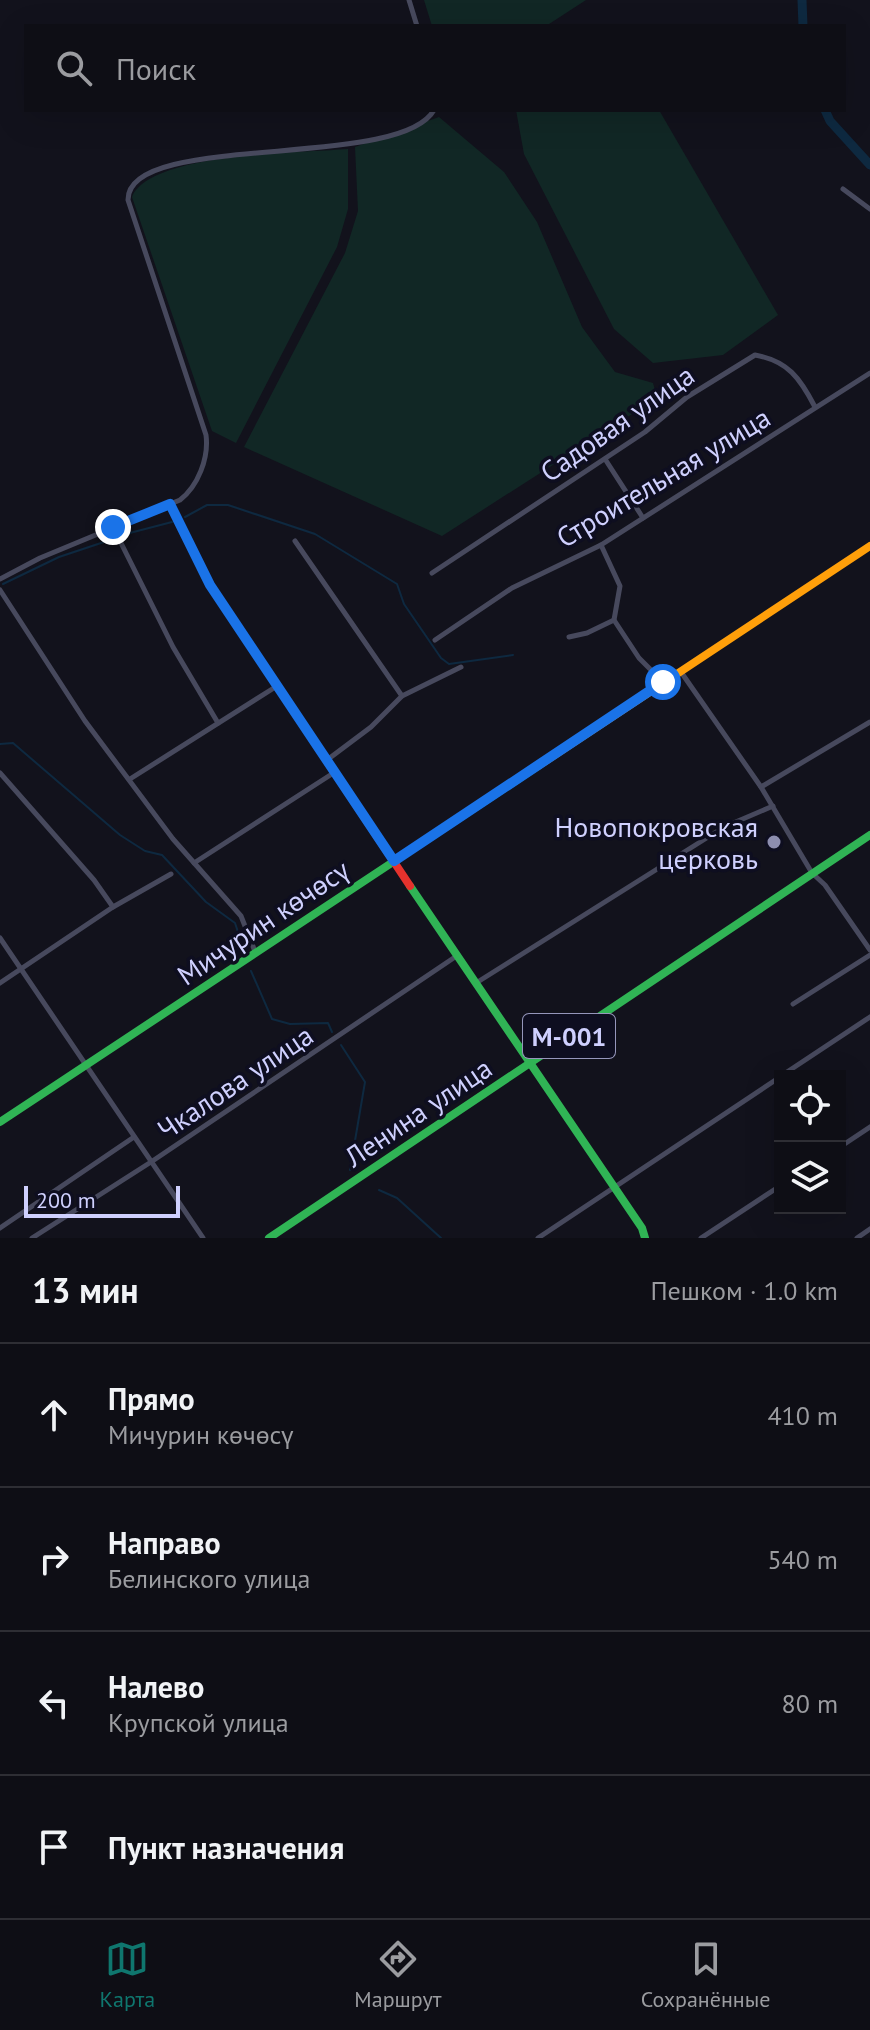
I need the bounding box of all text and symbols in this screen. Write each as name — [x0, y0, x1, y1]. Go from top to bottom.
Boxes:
search box — [24, 24, 846, 112]
icon: search — [52, 46, 96, 90]
text: Поиск — [116, 49, 196, 88]
street label: Садовая улица — [533, 356, 701, 490]
street label: Строительная улица — [549, 398, 777, 556]
route end — [95, 509, 131, 545]
route start — [645, 664, 681, 700]
place label: Новопокровская церковь — [554, 808, 758, 877]
marker: Новопокровская церковь — [765, 833, 783, 851]
street label: Мичурин көчөсү — [170, 851, 357, 993]
road number: М-001 — [523, 1014, 615, 1058]
street label: Чкалова улица — [150, 1016, 320, 1148]
street label: Ленина улица — [336, 1049, 499, 1175]
map controls — [774, 1070, 846, 1214]
button: locate — [774, 1070, 846, 1142]
button: layers — [774, 1142, 846, 1214]
scale bar — [24, 1182, 180, 1218]
text: 200 m — [36, 1186, 96, 1214]
text: 13 мин — [32, 1268, 139, 1312]
text: Пешком · 1.0 km — [650, 1274, 838, 1307]
text: Прямо — [108, 1379, 195, 1418]
icon: ahead — [32, 1393, 76, 1437]
text: 410 m — [767, 1399, 838, 1432]
text: Мичурин көчөсү — [108, 1418, 294, 1451]
text: Направо — [108, 1523, 221, 1562]
icon: right — [32, 1537, 76, 1581]
text: 540 m — [767, 1543, 838, 1576]
text: Белинского улица — [108, 1562, 310, 1595]
text: Налево — [108, 1667, 204, 1706]
icon: left — [32, 1681, 76, 1725]
text: 80 m — [782, 1687, 838, 1720]
text: Крупской улица — [108, 1706, 289, 1739]
icon: arrive — [32, 1825, 76, 1869]
text: Пункт назначения — [108, 1828, 344, 1867]
tab: Карта — [100, 1937, 155, 2013]
tab: Маршрут — [354, 1937, 441, 2013]
tab: Сохранённые — [641, 1937, 770, 2013]

